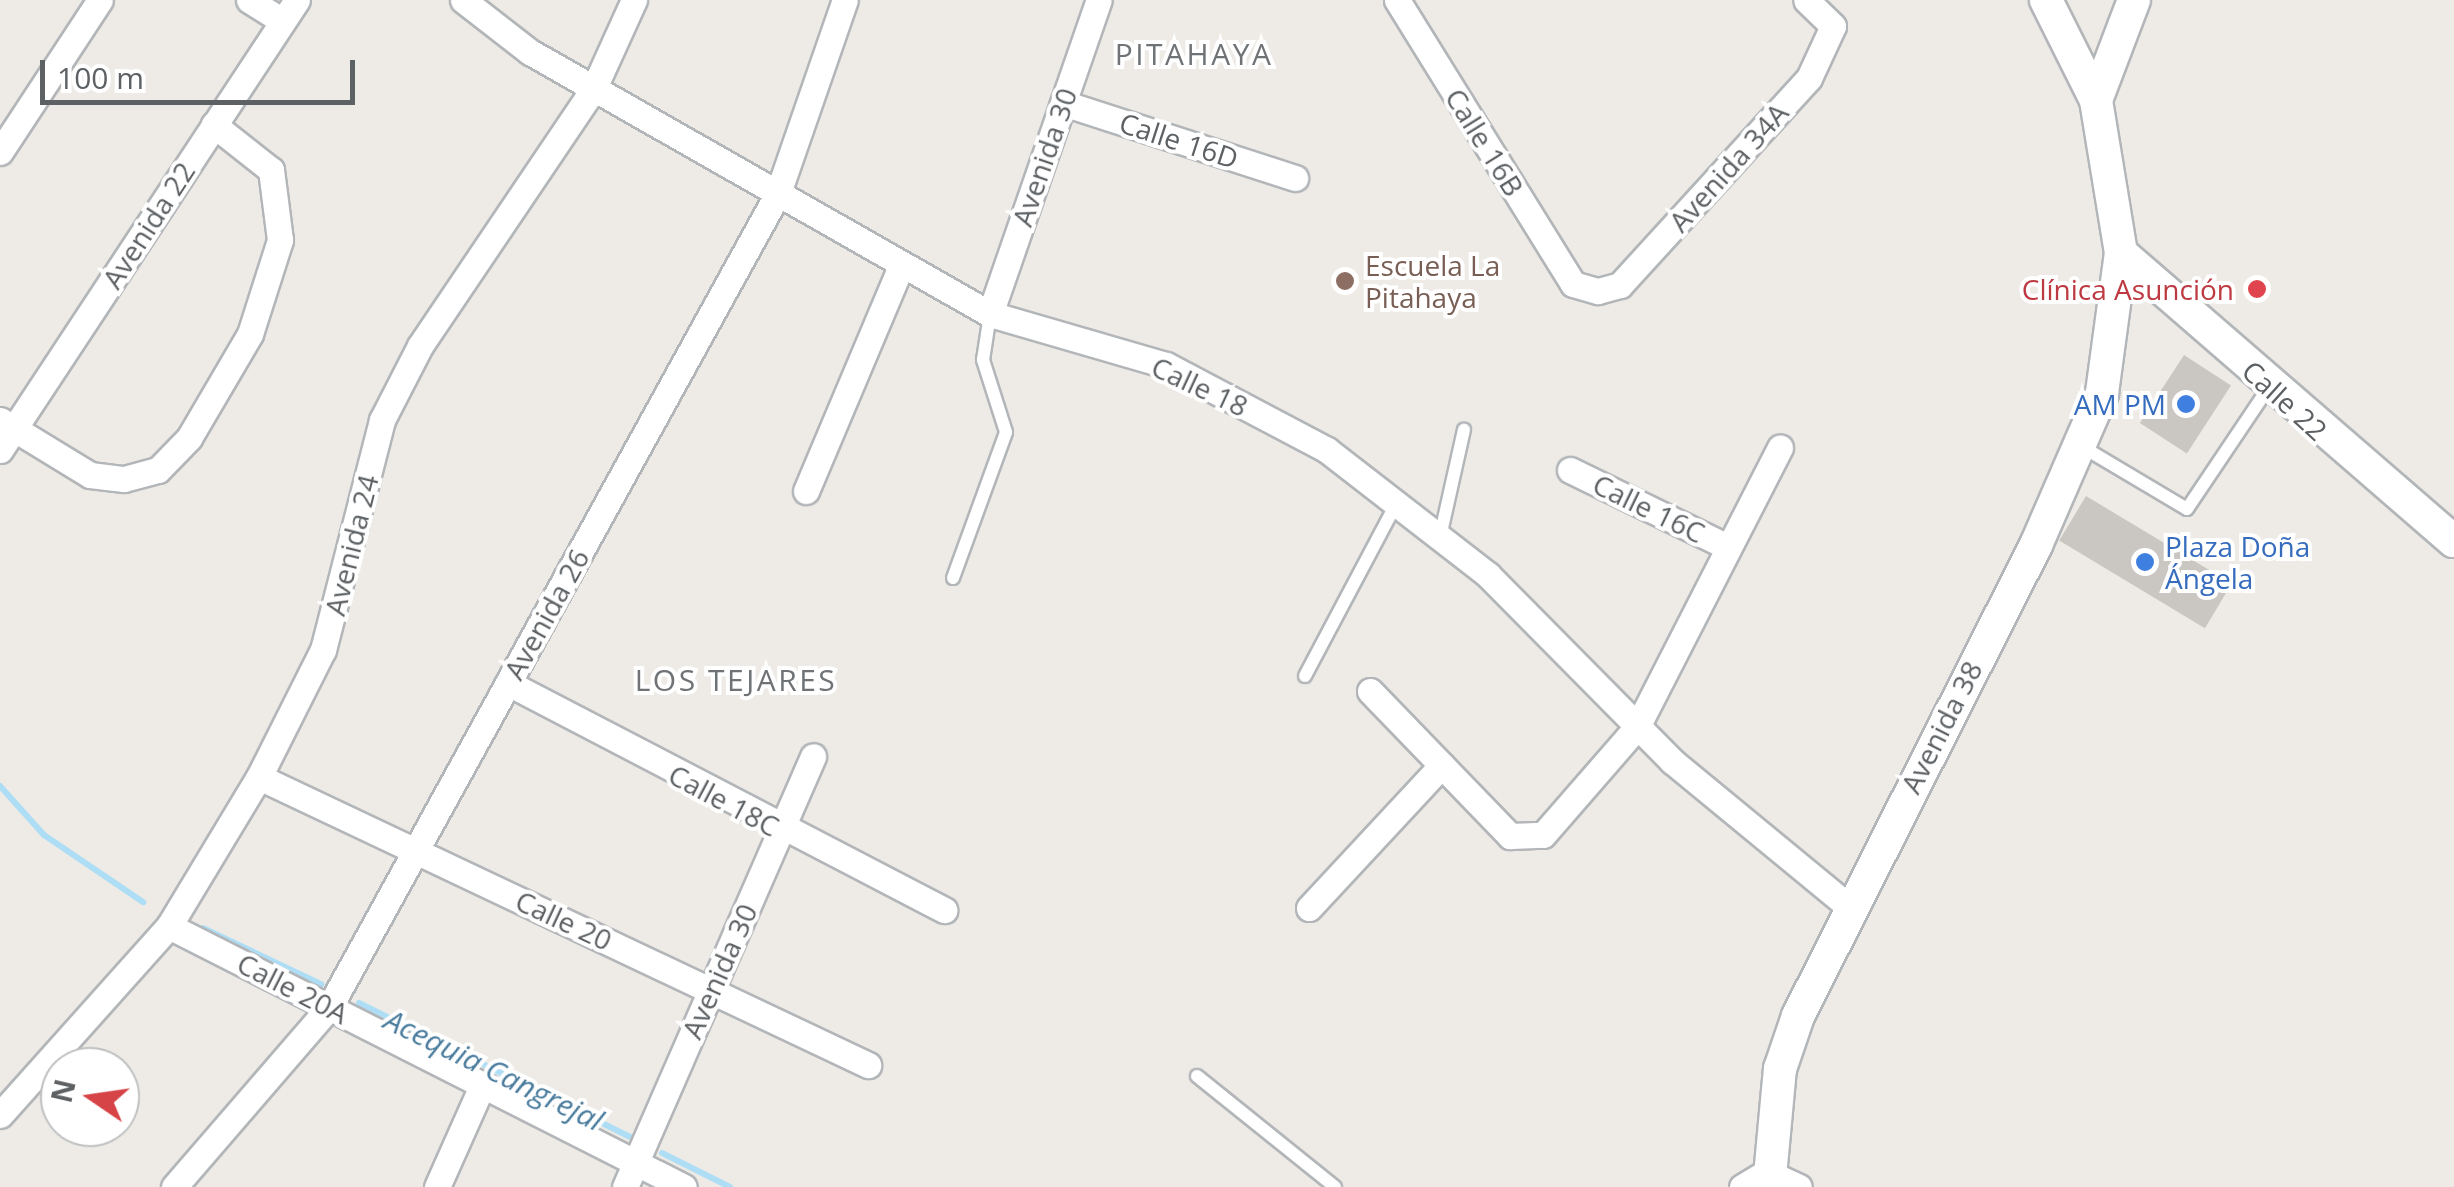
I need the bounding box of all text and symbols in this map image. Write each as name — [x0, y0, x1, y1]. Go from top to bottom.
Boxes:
district label: PITAHAYA — [1115, 36, 1273, 72]
scale bar — [45, 40, 360, 102]
text: 100 m — [57, 57, 144, 98]
street label: Calle 16B — [1439, 82, 1531, 202]
street label: Avenida 30 — [1005, 84, 1083, 230]
street label: Avenida 34A — [1662, 96, 1794, 238]
street label: Calle 16D — [1115, 105, 1243, 175]
street label: Avenida 22 — [95, 156, 201, 294]
place label: Escuela La Pitahaya — [1365, 248, 1500, 314]
marker: Escuela La Pitahaya — [1334, 270, 1356, 292]
place label: Clínica Asunción — [2022, 272, 2234, 306]
marker: Clínica Asunción — [2244, 276, 2270, 302]
street label: Calle 18 — [1147, 349, 1253, 423]
street label: Calle 22 — [2236, 353, 2334, 447]
place label: AM PM — [2074, 387, 2166, 421]
marker: AM PM — [2175, 393, 2197, 415]
street label: Calle 16C — [1588, 467, 1710, 549]
street label: Avenida 24 — [317, 471, 385, 619]
place label: Plaza Doña Ángela — [2165, 529, 2310, 595]
street label: Avenida 26 — [496, 543, 596, 685]
marker: Plaza Doña Ángela — [2134, 551, 2156, 573]
street label: Avenida 38 — [1893, 655, 1989, 799]
district label: LOS TEJARES — [635, 662, 837, 698]
street label: Calle 18C — [663, 757, 785, 843]
street label: Calle 20 — [511, 883, 617, 957]
street label: Avenida 30 — [674, 899, 764, 1043]
street label: Calle 20A — [232, 946, 354, 1030]
water label: Acequia Cangrejal — [379, 1002, 609, 1138]
north arrow — [40, 1047, 140, 1147]
text: N — [42, 1075, 84, 1106]

